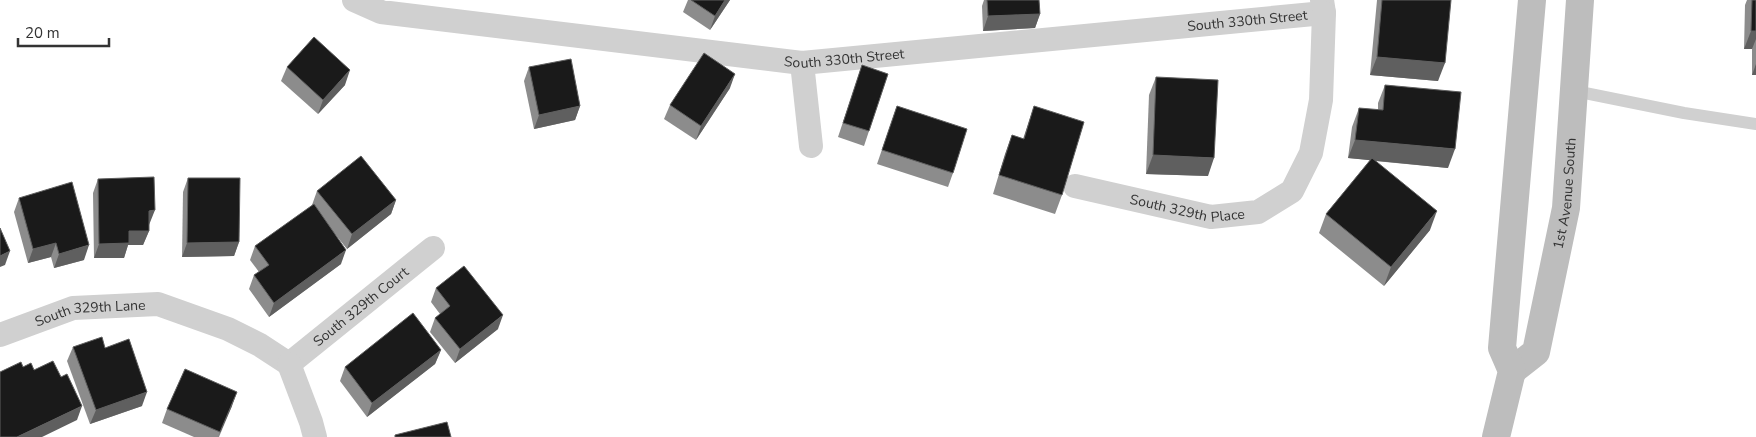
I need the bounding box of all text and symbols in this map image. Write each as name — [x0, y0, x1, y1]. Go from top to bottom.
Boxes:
street label: South 330th Street — [1186, 6, 1308, 36]
scale bar — [18, 15, 109, 47]
text: 20 m — [25, 23, 60, 43]
street label: South 330th Street — [783, 44, 905, 73]
street label: 1st Avenue South — [1549, 137, 1581, 251]
street label: South 329th Place — [1128, 190, 1246, 227]
street label: South 329th Court — [309, 262, 413, 351]
street label: South 329th Lane — [32, 296, 146, 331]

